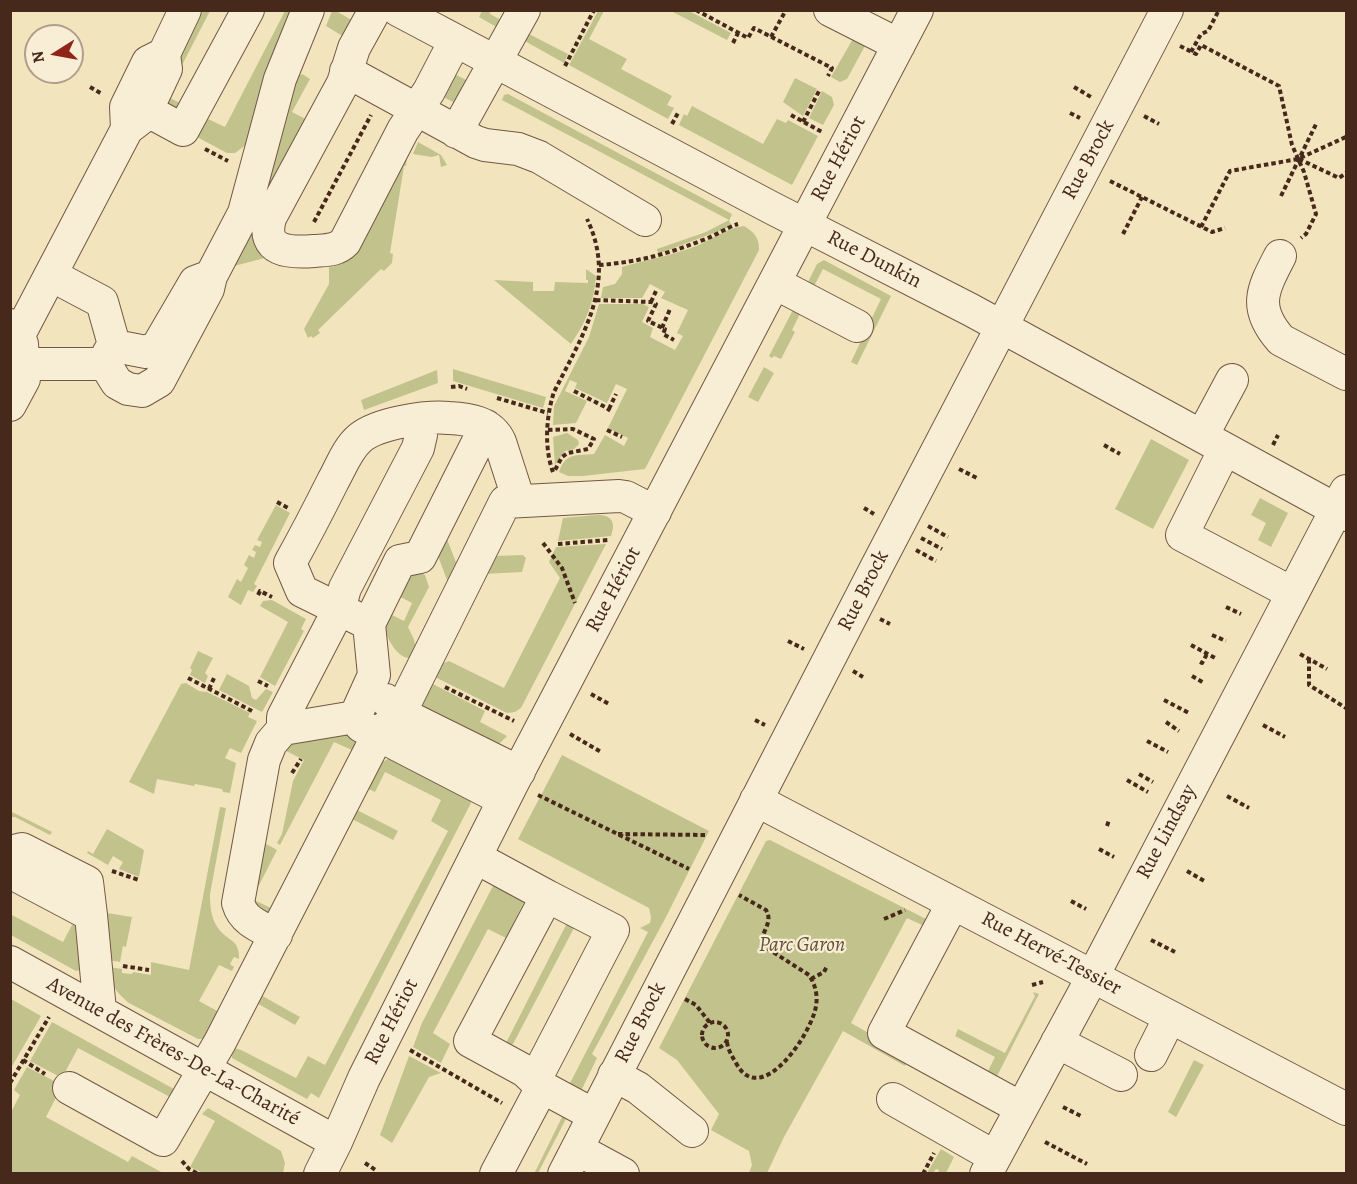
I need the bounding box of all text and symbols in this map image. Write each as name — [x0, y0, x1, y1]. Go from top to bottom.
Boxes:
north arrow — [24, 24, 84, 84]
text: N — [26, 49, 50, 65]
street label: Rue Hériot — [806, 112, 872, 206]
street label: Rue Brock — [1057, 116, 1121, 204]
street label: Rue Dunkin — [823, 225, 925, 295]
street label: Rue Hériot — [581, 543, 647, 637]
street label: Rue Brock — [833, 546, 895, 636]
street label: Rue Lindsay — [1132, 780, 1202, 884]
street label: Rue Hervé-Tessier — [977, 906, 1125, 1002]
park label: Parc Garon — [759, 933, 845, 959]
street label: Avenue des Frères-De-La-Charité — [42, 972, 304, 1132]
street label: Rue Hériot — [360, 975, 424, 1069]
street label: Rue Brock — [610, 978, 672, 1068]

